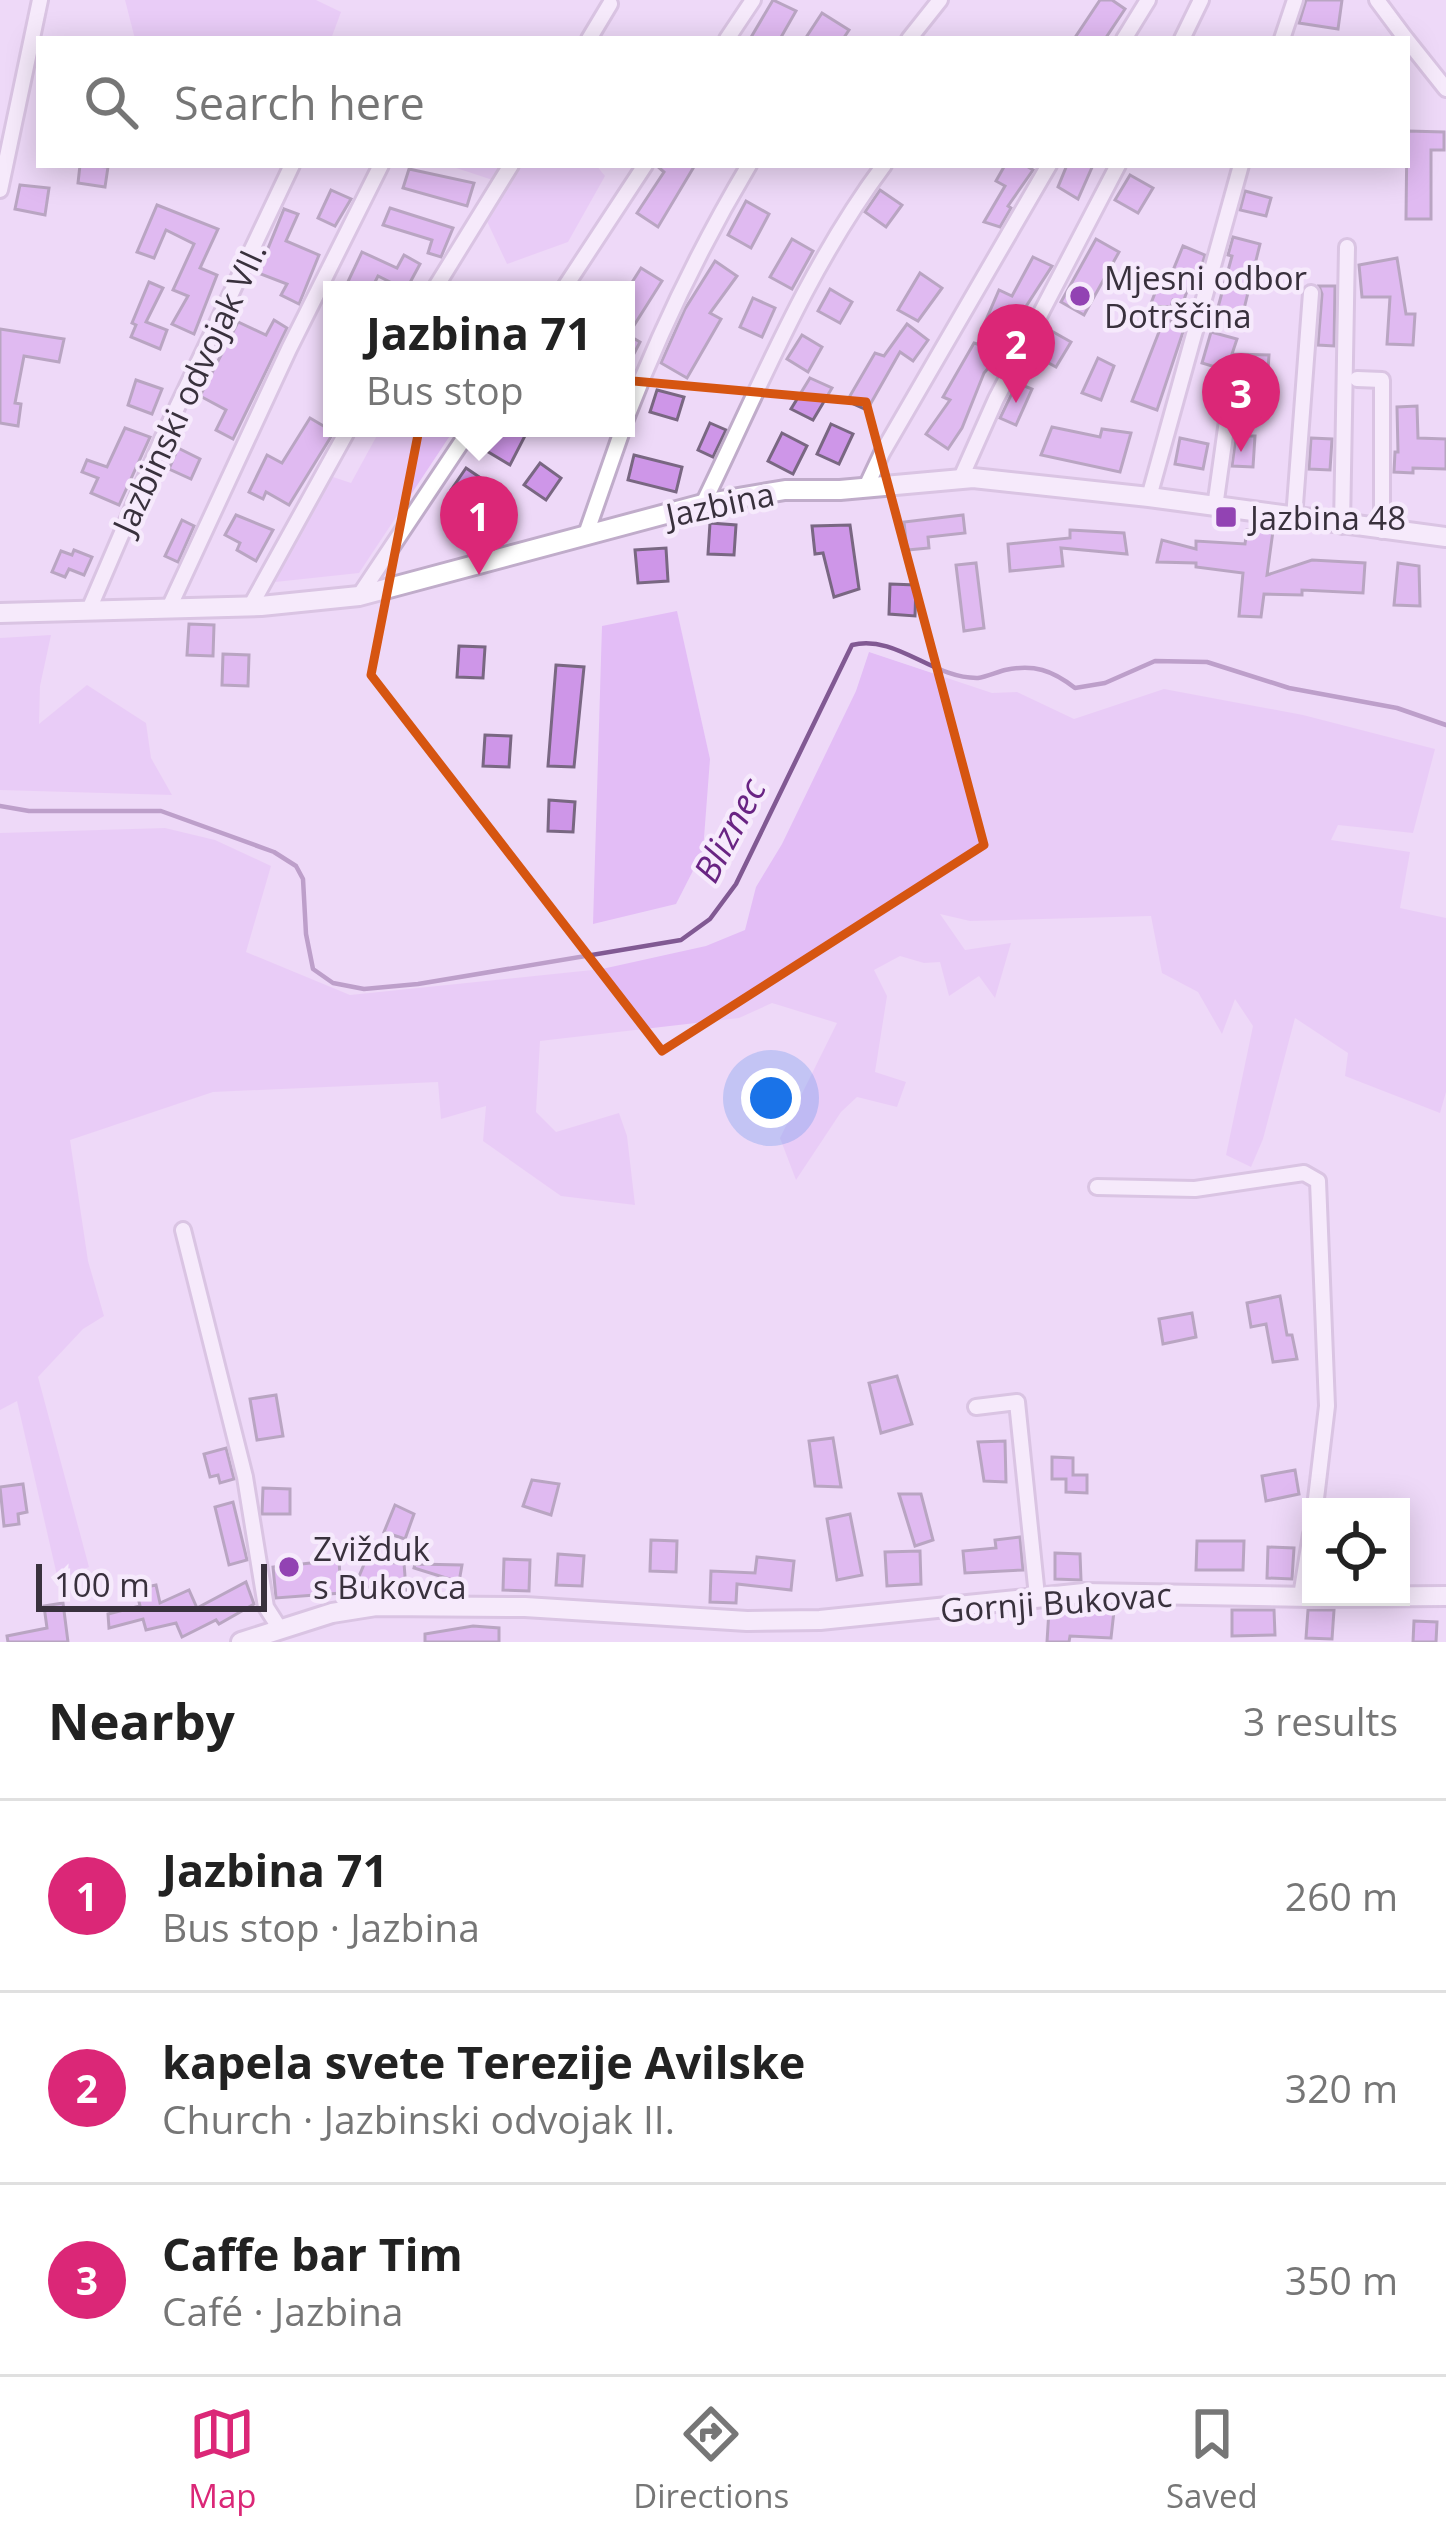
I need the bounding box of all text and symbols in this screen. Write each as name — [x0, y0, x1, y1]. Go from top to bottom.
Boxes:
search box — [36, 36, 1410, 168]
icon: search — [78, 69, 144, 135]
text: Search here — [174, 72, 425, 133]
street label: Jazbinski odvojak VII. — [100, 235, 276, 544]
place label: Mjesni odbor Dotrščina — [1104, 255, 1307, 338]
popup — [323, 281, 635, 437]
marker: Mjesni odbor Dotrščina — [1067, 283, 1093, 309]
text: Jazbina 71 — [366, 302, 592, 363]
pin: 2 — [977, 304, 1055, 403]
pin: 3 — [1202, 353, 1280, 452]
text: Bus stop — [366, 363, 524, 416]
street label: Jazbina — [659, 471, 778, 538]
pin: 1 — [440, 476, 518, 575]
place label: Jazbina 48 — [1247, 495, 1406, 540]
marker: Jazbina 48 — [1213, 504, 1239, 530]
water label: Bliznec — [681, 769, 777, 890]
your location — [741, 1068, 801, 1128]
map controls — [1302, 1498, 1410, 1606]
button: locate — [1302, 1498, 1410, 1606]
place label: Zvižduk s Bukovca — [313, 1526, 467, 1609]
marker: Zvižduk s Bukovca — [276, 1554, 302, 1580]
scale bar — [36, 1558, 267, 1611]
text: 100 m — [54, 1562, 150, 1607]
street label: Gornji Bukovac — [939, 1571, 1173, 1633]
text: Nearby — [48, 1685, 235, 1755]
text: 3 results — [1243, 1694, 1398, 1747]
text: Jazbina 71 — [162, 1839, 388, 1900]
text: 1 — [76, 1869, 98, 1922]
text: 260 m — [1285, 1869, 1398, 1922]
text: Bus stop · Jazbina — [162, 1900, 480, 1953]
text: kapela svete Terezije Avilske — [162, 2031, 805, 2092]
text: 2 — [76, 2061, 98, 2114]
text: 320 m — [1285, 2061, 1398, 2114]
text: Church · Jazbinski odvojak II. — [162, 2092, 675, 2145]
text: Caffe bar Tim — [162, 2223, 463, 2284]
text: 3 — [76, 2253, 98, 2306]
text: 350 m — [1285, 2253, 1398, 2306]
text: Café · Jazbina — [162, 2284, 403, 2337]
tab: Map — [188, 2401, 257, 2518]
tab: Directions — [633, 2401, 789, 2518]
tab: Saved — [1166, 2401, 1258, 2518]

